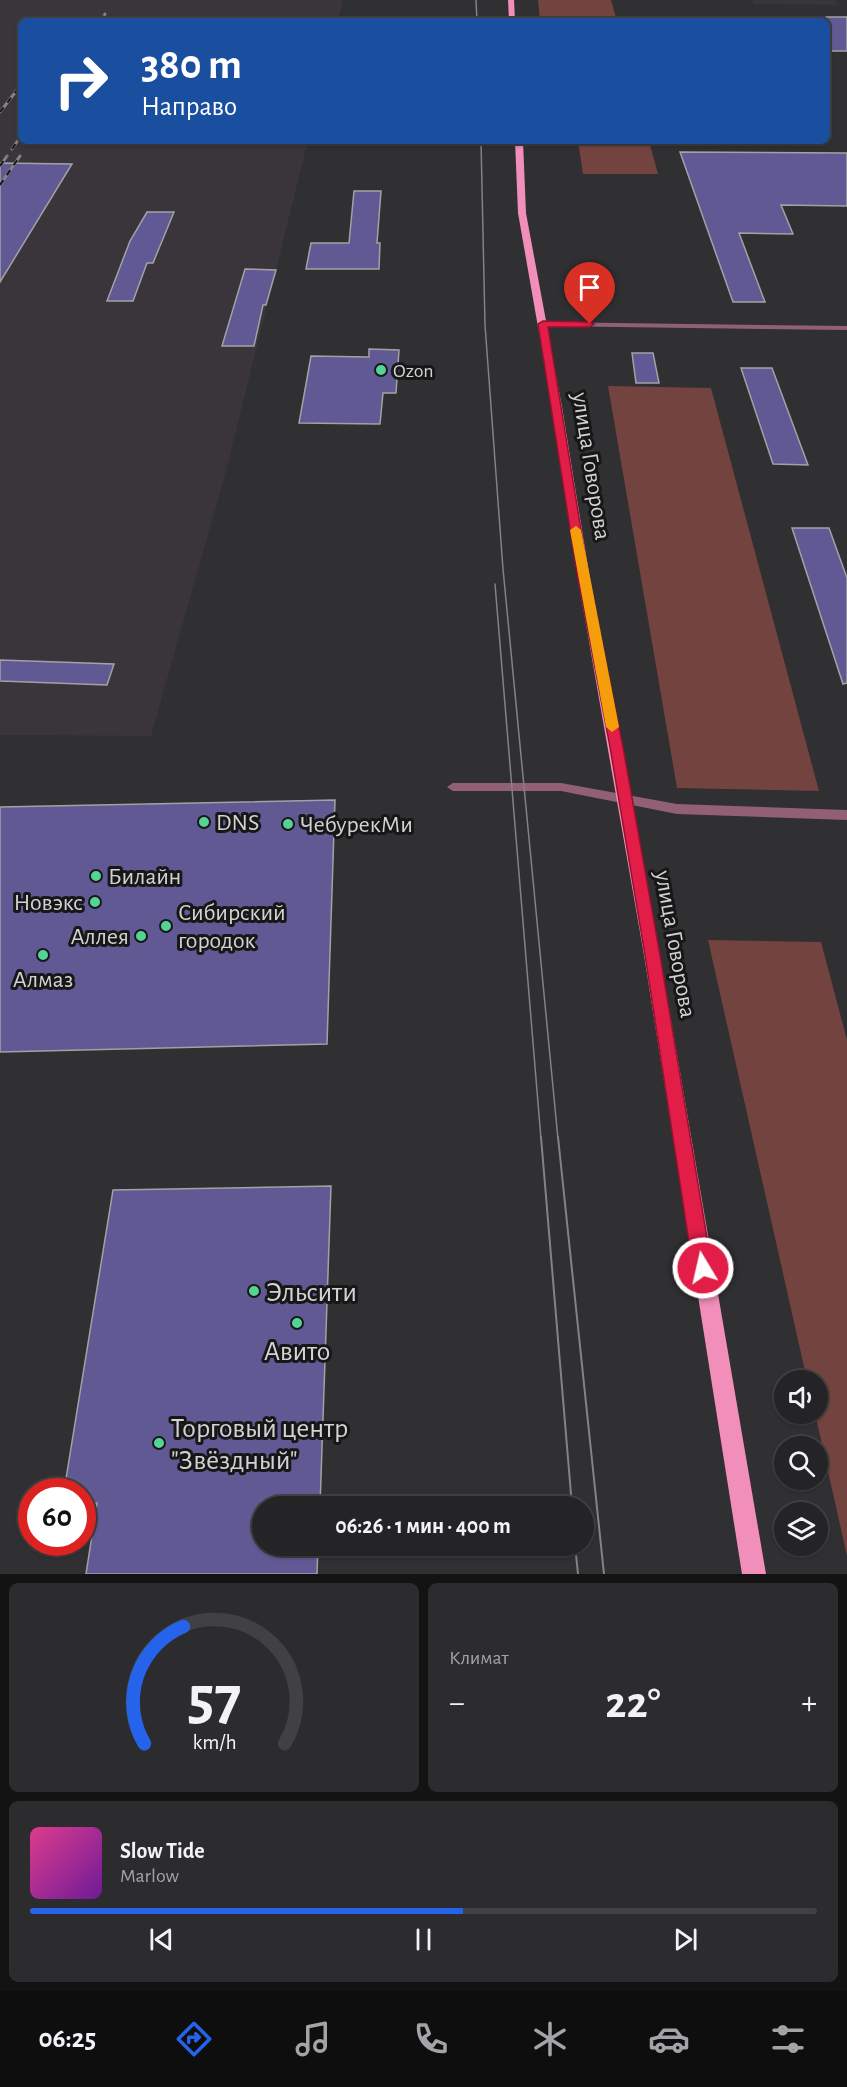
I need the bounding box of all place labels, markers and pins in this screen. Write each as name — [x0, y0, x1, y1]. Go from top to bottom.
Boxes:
pin — [564, 262, 615, 324]
place label: Ozon — [393, 361, 434, 381]
marker: Ozon — [374, 363, 388, 377]
place label: DNS — [216, 811, 259, 835]
place label: ЧебурекМи — [300, 813, 413, 837]
marker: DNS — [197, 815, 211, 829]
marker: ЧебурекМи — [281, 817, 295, 831]
place label: Билайн — [108, 865, 181, 889]
marker: Билайн — [89, 869, 103, 883]
place label: Новэкс — [13, 891, 83, 915]
marker: Новэкс — [88, 895, 102, 909]
place label: Сибирский городок — [178, 901, 286, 953]
marker: Сибирский городок — [159, 919, 173, 933]
place label: Аллея — [71, 925, 129, 949]
marker: Аллея — [134, 929, 148, 943]
marker: Алмаз — [36, 948, 50, 962]
place label: Алмаз — [13, 968, 73, 992]
place label: Эльсити — [266, 1279, 357, 1307]
marker: Эльсити — [247, 1284, 261, 1298]
marker: Авито — [290, 1316, 304, 1330]
place label: Авито — [264, 1338, 330, 1366]
place label: Торговый центр "Звёздный" — [171, 1415, 348, 1475]
marker: Торговый центр "Звёздный" — [152, 1436, 166, 1450]

